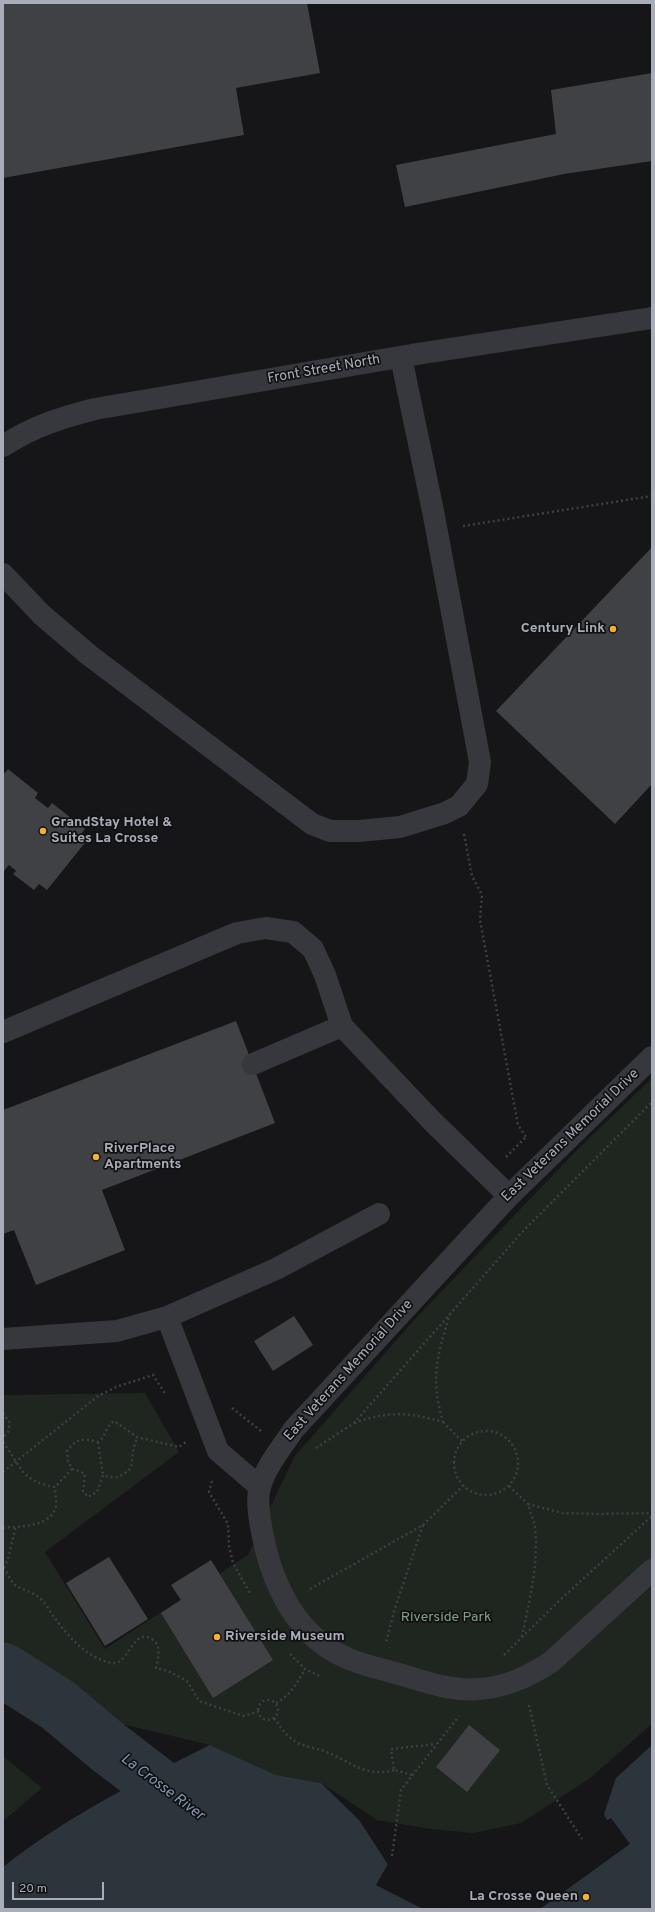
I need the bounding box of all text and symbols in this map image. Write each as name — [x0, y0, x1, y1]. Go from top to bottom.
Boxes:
street label: Front Street North — [266, 352, 382, 388]
place label: Century Link — [521, 621, 605, 637]
marker: Century Link — [608, 624, 618, 634]
place label: GrandStay Hotel & Suites La Crosse — [51, 815, 172, 848]
marker: GrandStay Hotel & Suites La Crosse — [38, 826, 48, 836]
street label: East Veterans Memorial Drive — [499, 1066, 643, 1206]
place label: RiverPlace Apartments — [104, 1141, 181, 1174]
marker: RiverPlace Apartments — [91, 1152, 101, 1162]
street label: East Veterans Memorial Drive — [281, 1297, 417, 1445]
park label: Riverside Park — [401, 1610, 491, 1626]
place label: Riverside Museum — [225, 1629, 345, 1645]
marker: Riverside Museum — [212, 1632, 222, 1642]
water label: La Crosse River — [117, 1751, 207, 1825]
scale bar — [14, 1874, 106, 1900]
text: 20 m — [19, 1881, 47, 1897]
place label: La Crosse Queen — [469, 1889, 578, 1905]
marker: La Crosse Queen — [581, 1892, 591, 1902]

